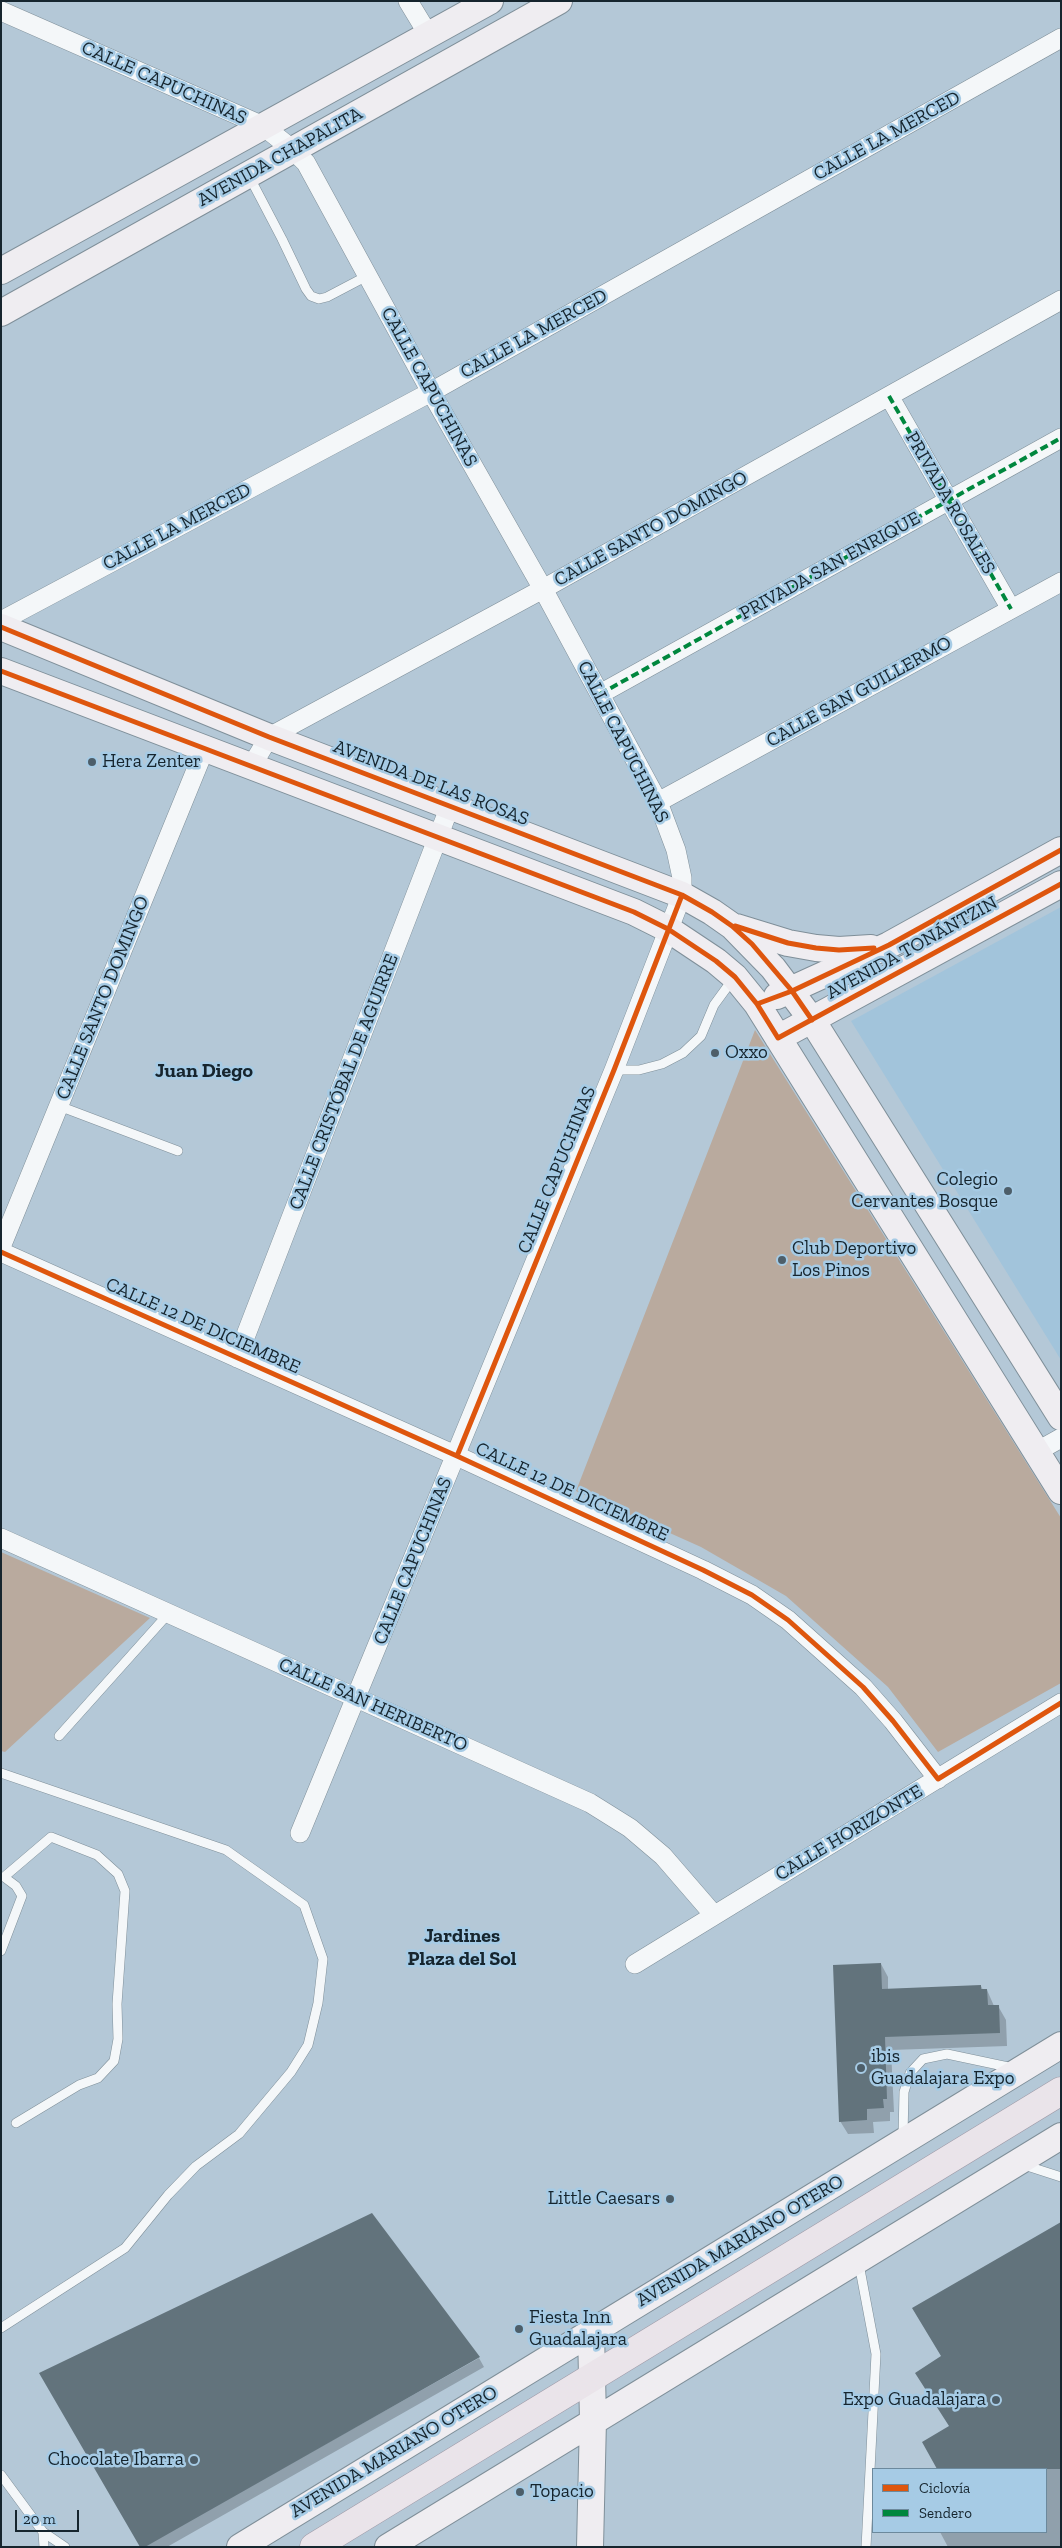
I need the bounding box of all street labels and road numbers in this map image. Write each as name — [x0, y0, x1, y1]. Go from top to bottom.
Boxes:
street label: CALLE CAPUCHINAS — [78, 36, 250, 130]
street label: CALLE LA MERCED — [810, 86, 964, 186]
street label: AVENIDA CHAPALITA — [194, 102, 366, 212]
street label: CALLE LA MERCED — [457, 284, 611, 384]
street label: CALLE CAPUCHINAS — [376, 303, 482, 471]
street label: PRIVADA ROSALES — [900, 428, 1000, 578]
street label: CALLE SANTO DOMINGO — [550, 466, 752, 592]
street label: CALLE LA MERCED — [99, 478, 255, 576]
street label: PRIVADA SAN ENRIQUE — [736, 507, 924, 625]
street label: CALLE SAN GUILLERMO — [762, 632, 956, 752]
street label: CALLE CAPUCHINAS — [572, 657, 674, 827]
street label: AVENIDA DE LAS ROSAS — [330, 735, 532, 831]
street label: AVENIDA TONÁNTZIN — [822, 891, 1002, 1005]
street label: CALLE SANTO DOMINGO — [52, 893, 154, 1103]
street label: CALLE CRISTÓBAL DE AGUIRRE — [285, 951, 403, 1213]
street label: CALLE CAPUCHINAS — [513, 1083, 601, 1257]
street label: CALLE 12 DE DICIEMBRE — [102, 1273, 304, 1379]
street label: CALLE 12 DE DICIEMBRE — [472, 1437, 672, 1547]
street label: CALLE CAPUCHINAS — [369, 1474, 457, 1648]
street label: CALLE SAN HERIBERTO — [275, 1653, 471, 1757]
street label: CALLE HORIZONTE — [771, 1780, 927, 1886]
street label: AVENIDA MARIANO OTERO — [632, 2170, 848, 2312]
street label: AVENIDA MARIANO OTERO — [286, 2381, 502, 2523]

